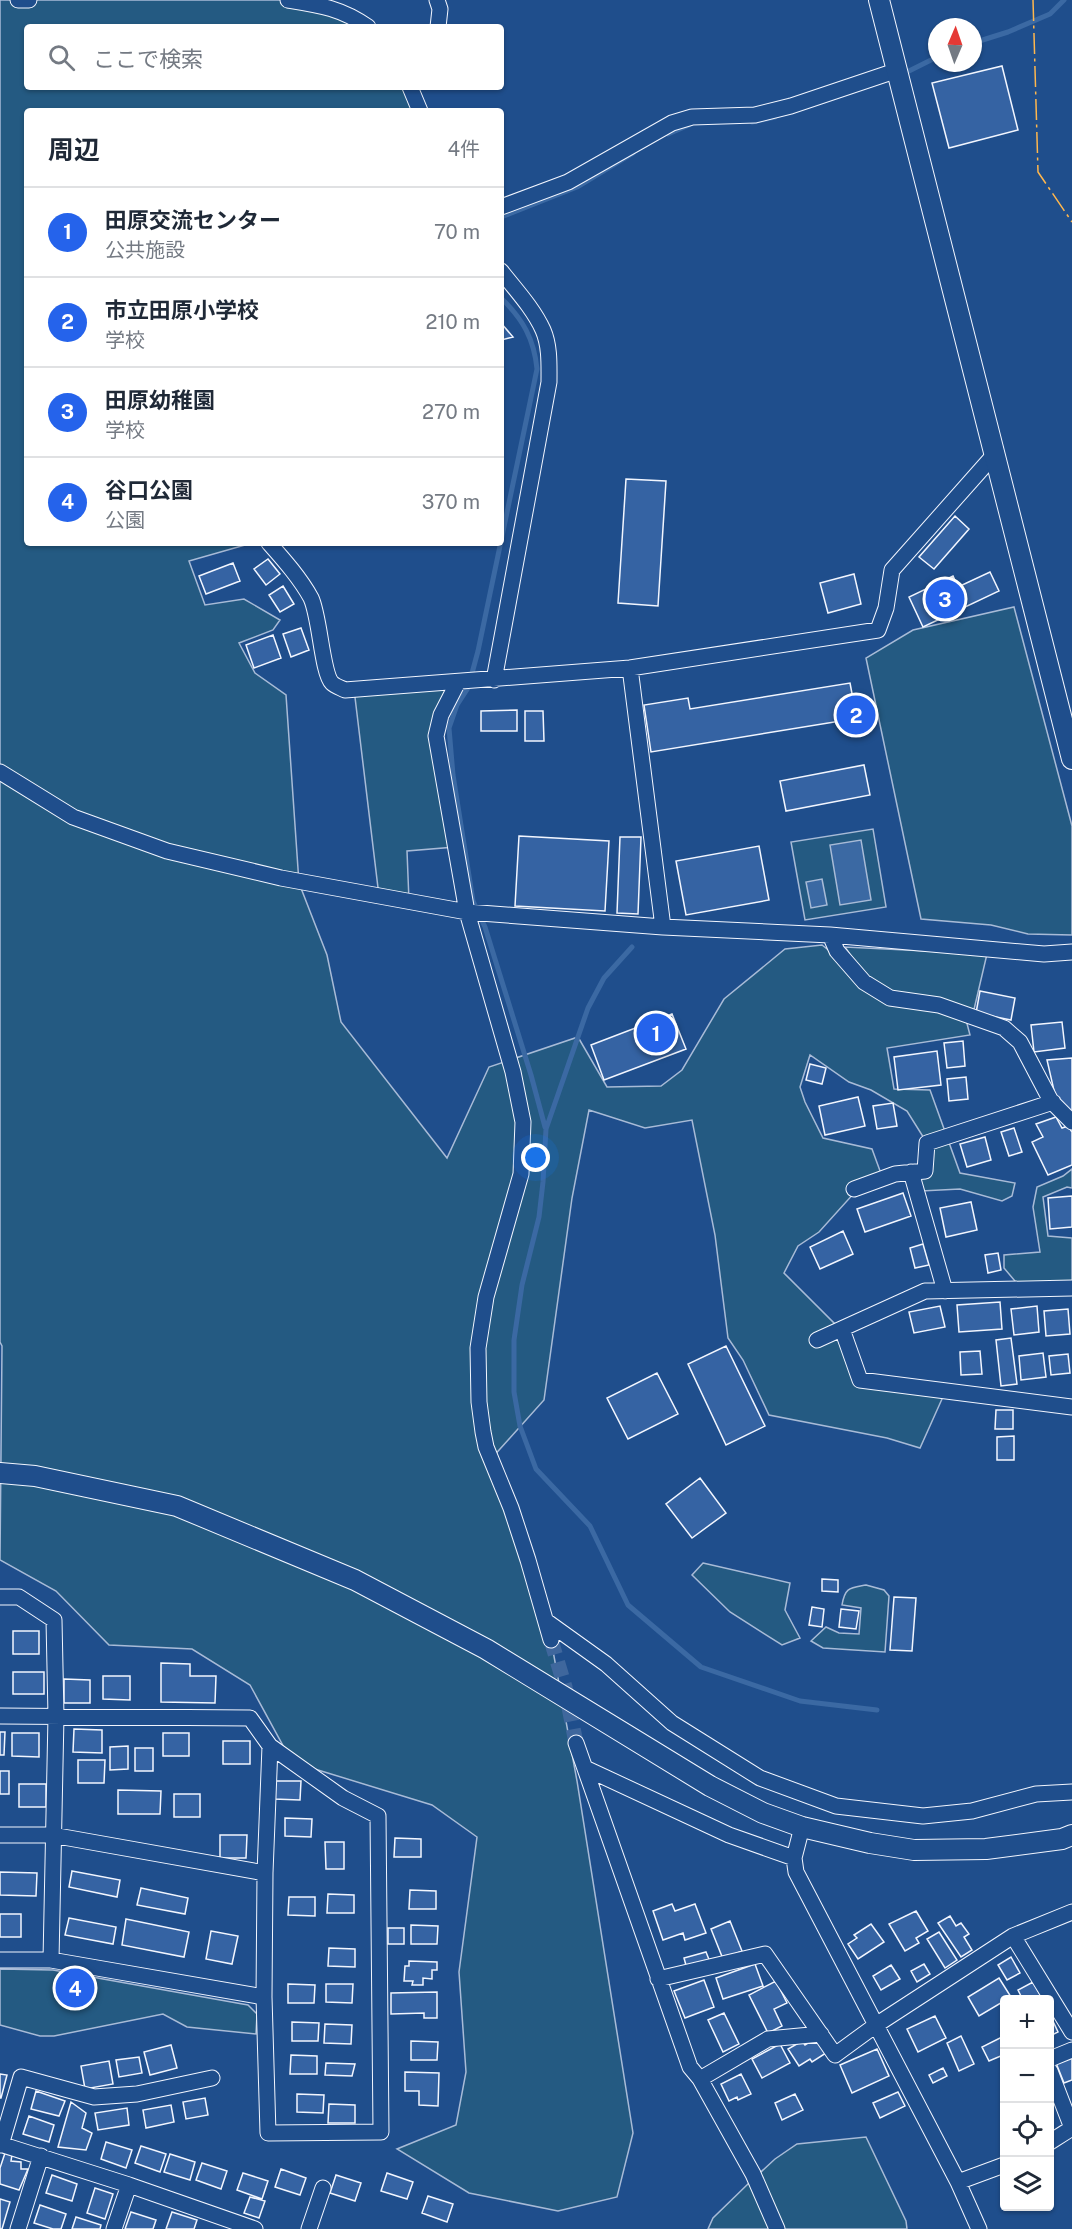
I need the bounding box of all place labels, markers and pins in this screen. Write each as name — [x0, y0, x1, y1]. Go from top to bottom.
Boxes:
pin: 3 — [926, 576, 964, 622]
pin: 2 — [836, 692, 876, 738]
pin: 1 — [636, 1010, 676, 1056]
pin: 4 — [56, 1966, 94, 2010]

